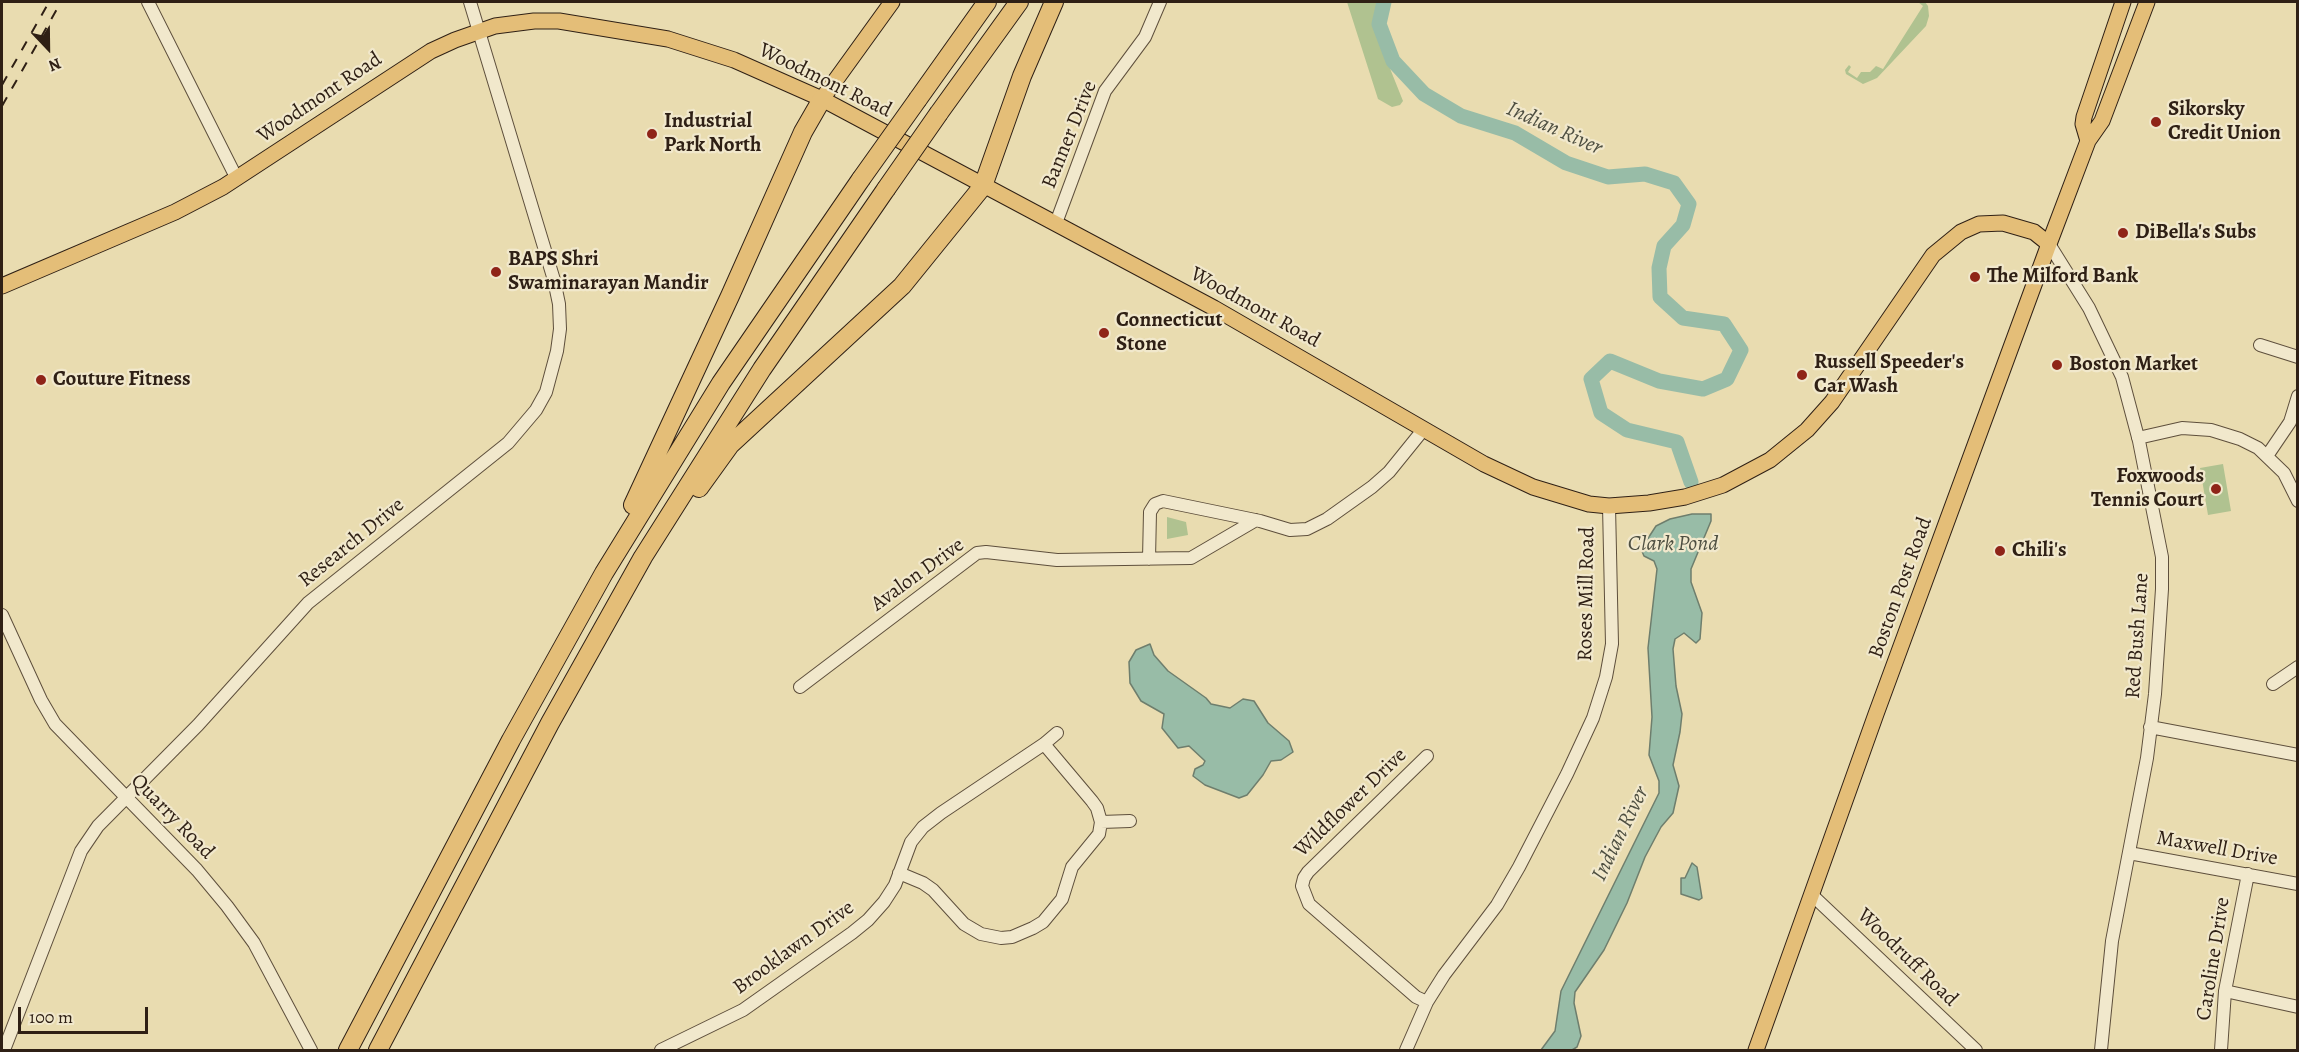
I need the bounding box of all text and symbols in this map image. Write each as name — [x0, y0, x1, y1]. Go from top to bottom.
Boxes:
north arrow — [18, 18, 78, 78]
street label: Woodmont Road — [755, 38, 895, 124]
street label: Woodmont Road — [253, 47, 387, 149]
text: N — [45, 52, 64, 77]
street label: Banner Drive — [1037, 77, 1103, 193]
water label: Indian River — [1502, 96, 1606, 162]
place label: Sikorsky Credit Union — [2168, 97, 2281, 147]
place label: Industrial Park North — [664, 109, 761, 159]
marker: Sikorsky Credit Union — [2149, 115, 2163, 129]
marker: Industrial Park North — [645, 127, 659, 141]
place label: DiBella's Subs — [2135, 220, 2256, 246]
marker: DiBella's Subs — [2116, 226, 2130, 240]
place label: BAPS Shri Swaminarayan Mandir — [508, 247, 709, 297]
street label: Woodmont Road — [1186, 262, 1324, 354]
place label: The Milford Bank — [1987, 264, 2138, 290]
marker: BAPS Shri Swaminarayan Mandir — [489, 265, 503, 279]
marker: The Milford Bank — [1968, 270, 1982, 284]
place label: Connecticut Stone — [1116, 308, 1222, 358]
marker: Connecticut Stone — [1097, 326, 1111, 340]
place label: Russell Speeder's Car Wash — [1814, 350, 1964, 400]
place label: Boston Market — [2069, 352, 2198, 378]
marker: Boston Market — [2050, 358, 2064, 372]
place label: Couture Fitness — [53, 367, 191, 393]
marker: Russell Speeder's Car Wash — [1795, 368, 1809, 382]
marker: Couture Fitness — [34, 373, 48, 387]
place label: Foxwoods Tennis Court — [2091, 464, 2204, 514]
marker: Foxwoods Tennis Court — [2209, 482, 2223, 496]
street label: Research Drive — [294, 493, 410, 593]
street label: Boston Post Road — [1864, 514, 1938, 662]
street label: Roses Mill Road — [1573, 526, 1601, 662]
water label: Clark Pond — [1628, 532, 1718, 558]
street label: Avalon Drive — [866, 533, 970, 617]
place label: Chili's — [2012, 538, 2066, 564]
marker: Chili's — [1993, 544, 2007, 558]
street label: Red Bush Lane — [2121, 572, 2155, 700]
street label: Wildflower Drive — [1290, 743, 1412, 863]
street label: Quarry Road — [125, 769, 219, 865]
water label: Indian River — [1587, 782, 1655, 886]
street label: Maxwell Drive — [2154, 826, 2280, 872]
street label: Brooklawn Drive — [728, 896, 860, 1000]
street label: Caroline Drive — [2192, 896, 2236, 1022]
street label: Woodruff Road — [1851, 904, 1963, 1012]
scale bar — [21, 995, 152, 1033]
text: 100 m — [29, 1005, 73, 1029]

